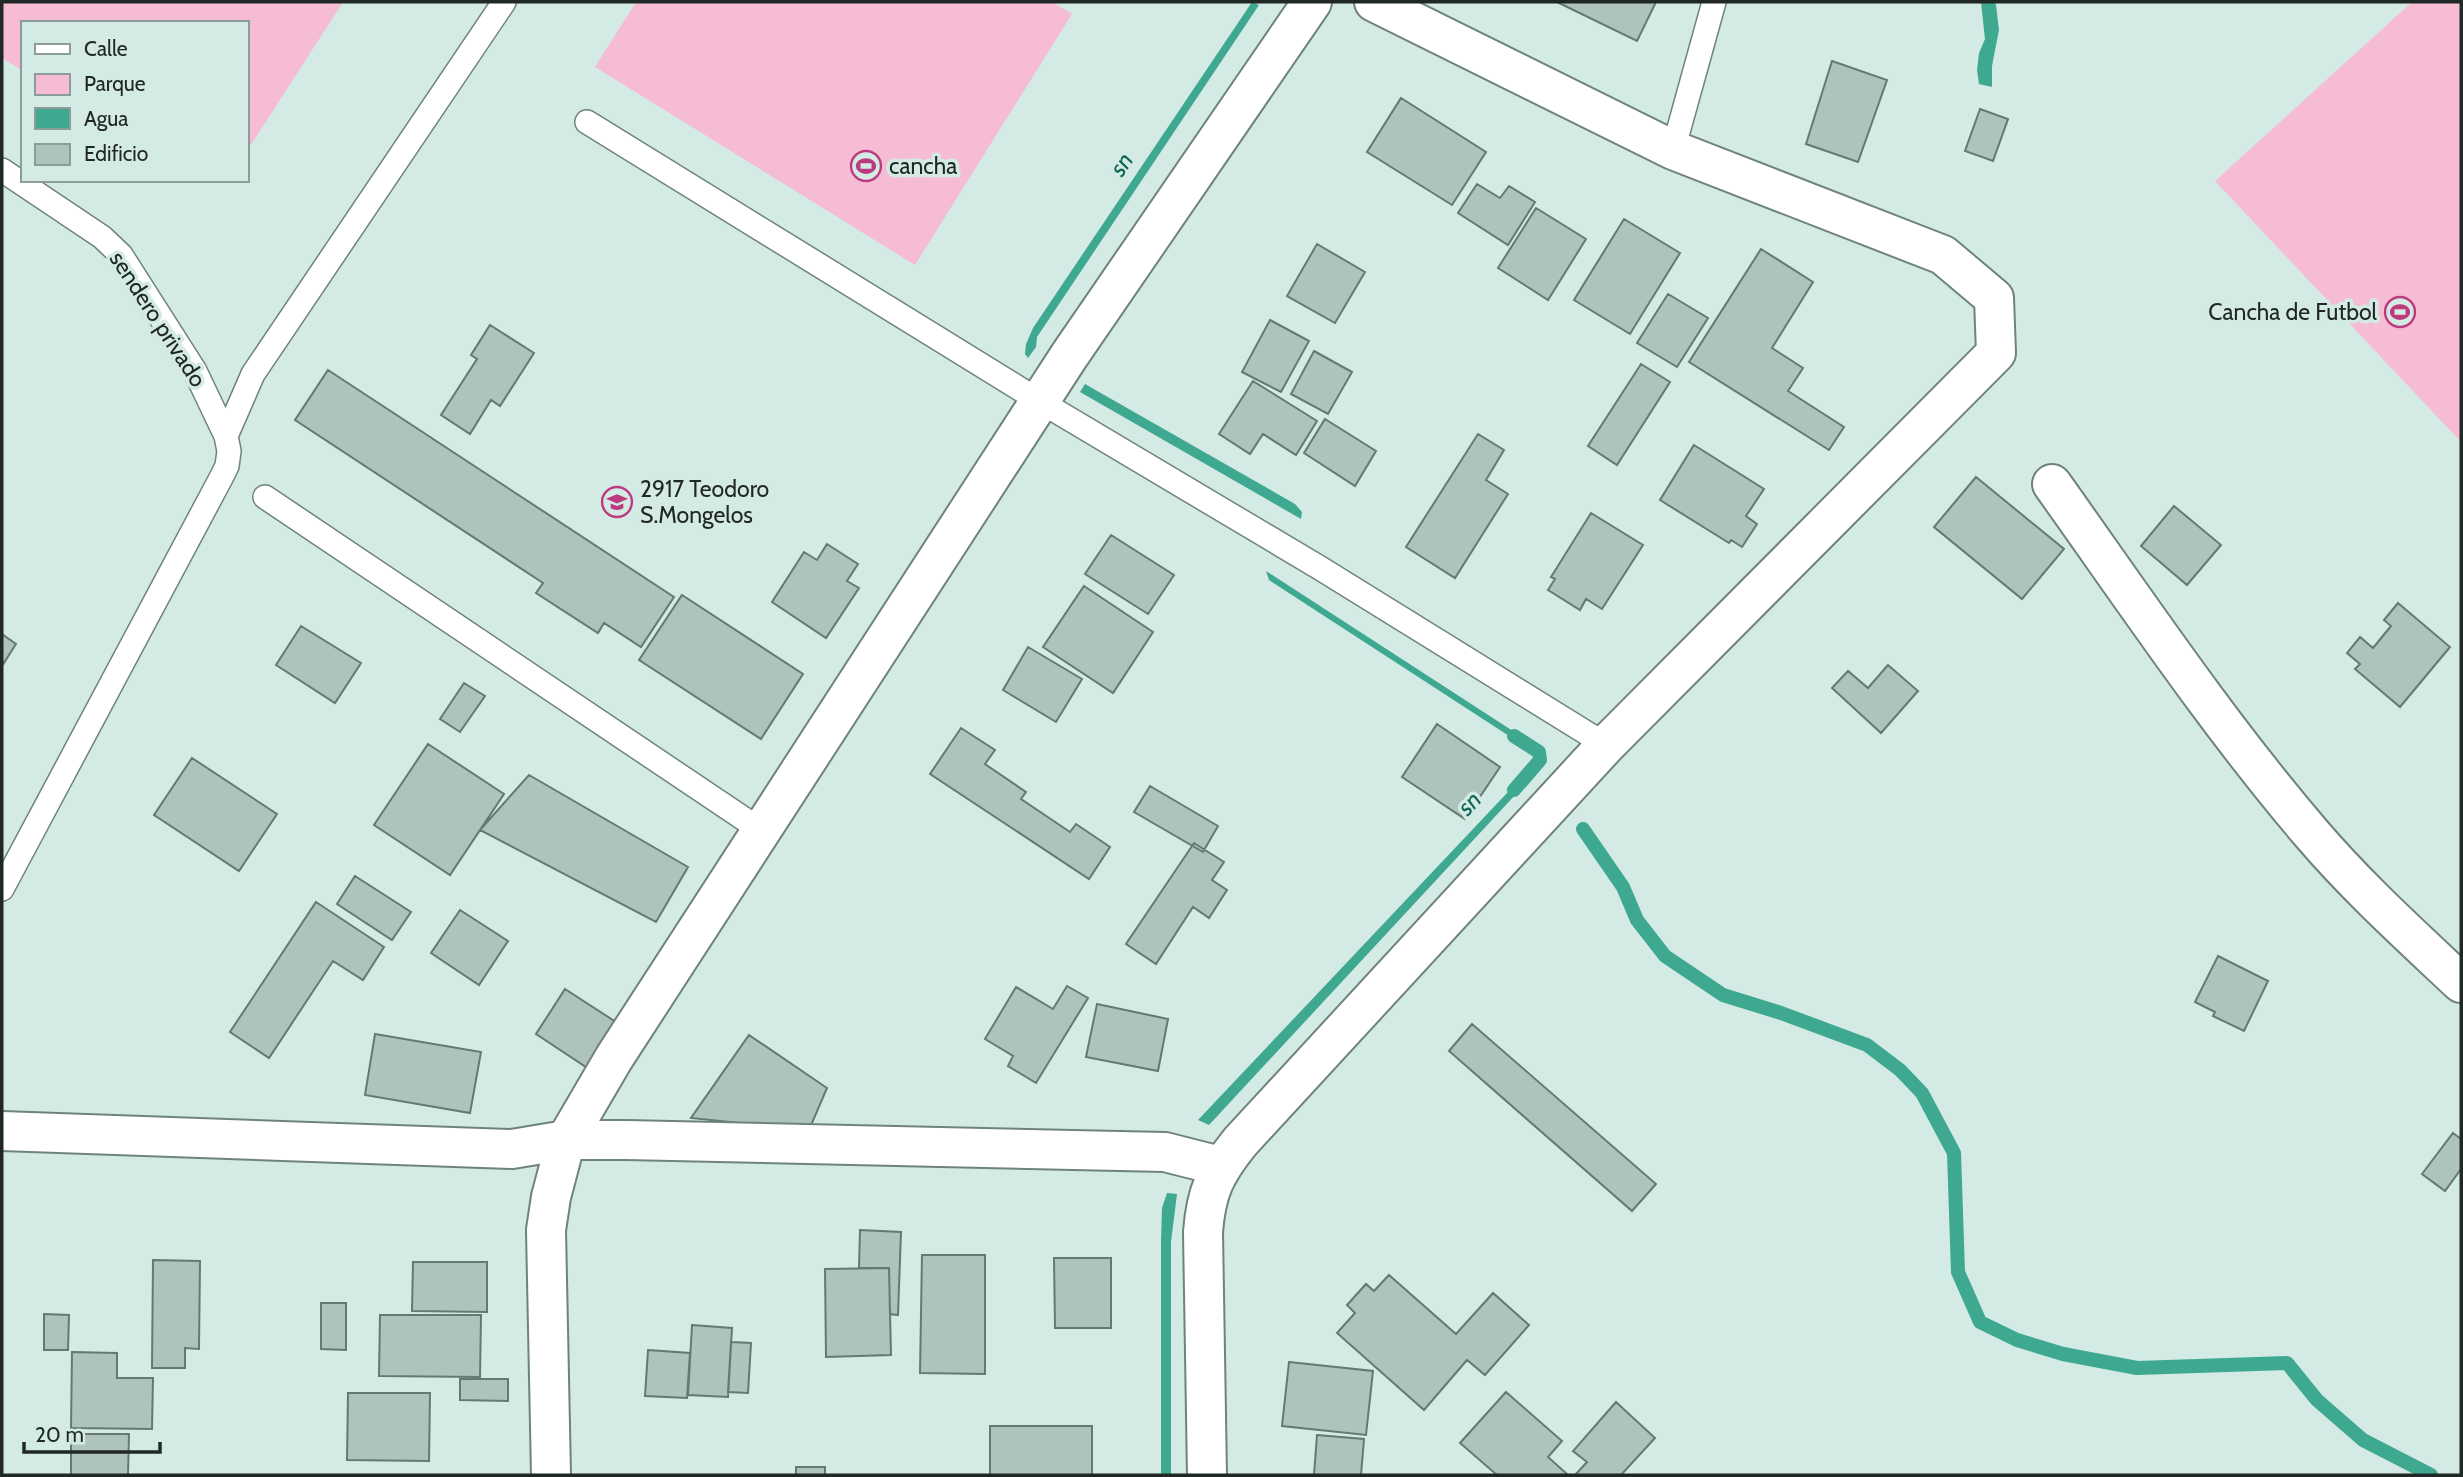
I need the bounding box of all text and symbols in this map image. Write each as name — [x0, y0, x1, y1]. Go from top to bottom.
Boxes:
legend — [21, 21, 248, 182]
text: Calle — [84, 36, 128, 61]
text: Parque — [84, 71, 146, 96]
text: Agua — [84, 106, 128, 131]
text: Edificio — [84, 141, 148, 166]
water label: sn — [1102, 147, 1139, 182]
sports icon: cancha — [849, 149, 883, 183]
place label: cancha — [889, 152, 957, 180]
street label: sendero privado — [104, 246, 212, 392]
sports icon: Cancha de Futbol — [2383, 295, 2417, 329]
place label: Cancha de Futbol — [2208, 298, 2378, 326]
place label: 2917 Teodoro S.Mongelos — [640, 475, 769, 529]
school or university icon: 2917 Teodoro S.Mongelos — [600, 485, 634, 519]
water label: sn — [1450, 785, 1487, 822]
scale bar — [24, 1410, 161, 1454]
text: 20 m — [35, 1422, 84, 1447]

